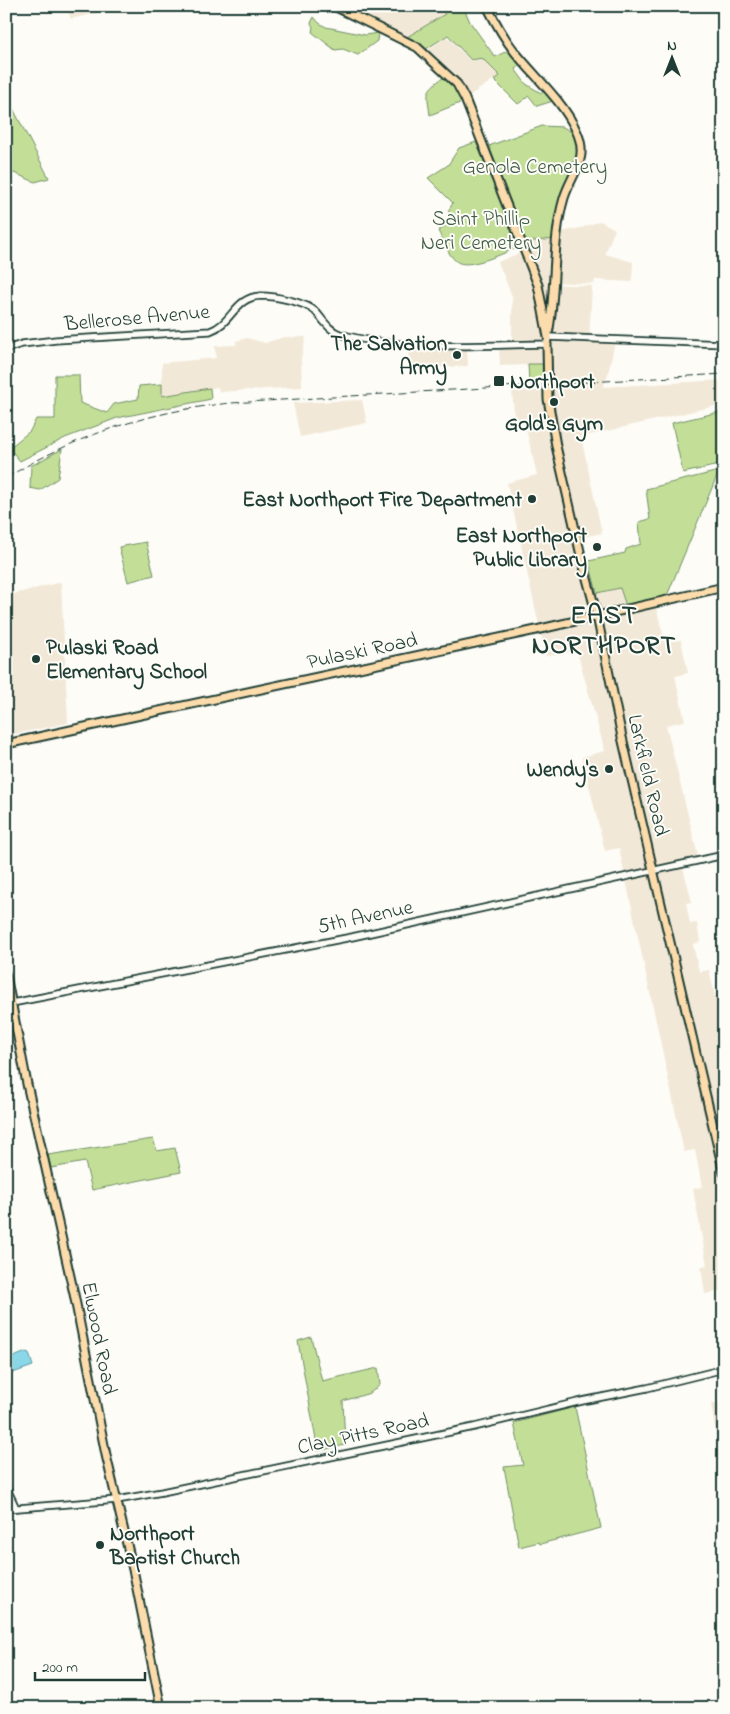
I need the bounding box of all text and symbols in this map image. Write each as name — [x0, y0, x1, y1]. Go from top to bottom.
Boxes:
north arrow — [648, 32, 698, 82]
text: N — [667, 36, 677, 57]
park label: Genola Cemetery — [463, 153, 607, 185]
park label: Saint Phillip Neri Cemetery — [421, 205, 541, 261]
street label: Bellerose Avenue — [62, 298, 212, 340]
place label: The Salvation Army — [330, 330, 447, 386]
marker: The Salvation Army — [451, 349, 463, 361]
place label: Northport — [510, 368, 595, 398]
marker: Northport — [492, 374, 506, 388]
marker: Gold's Gym — [548, 396, 560, 408]
place label: Gold's Gym — [505, 410, 603, 442]
place label: East Northport Fire Department — [242, 486, 523, 516]
marker: East Northport Fire Department — [526, 493, 538, 505]
place label: East Northport Public Library — [455, 522, 588, 578]
marker: East Northport Public Library — [591, 541, 603, 553]
district label: EAST NORTHPORT — [532, 598, 676, 666]
street label: Pulaski Road — [304, 626, 421, 678]
place label: Pulaski Road Elementary School — [46, 634, 208, 690]
marker: Pulaski Road Elementary School — [30, 653, 42, 665]
street label: Larkfield Road — [618, 712, 676, 839]
place label: Wendy's — [527, 756, 599, 788]
marker: Wendy's — [603, 763, 615, 775]
street label: 5th Avenue — [315, 893, 417, 943]
street label: Elwood Road — [72, 1279, 124, 1398]
street label: Clay Pitts Road — [295, 1406, 433, 1465]
place label: Northport Baptist Church — [109, 1520, 240, 1574]
marker: Northport Baptist Church — [94, 1539, 106, 1551]
scale bar — [35, 1649, 145, 1681]
text: 200 m — [42, 1657, 78, 1679]

